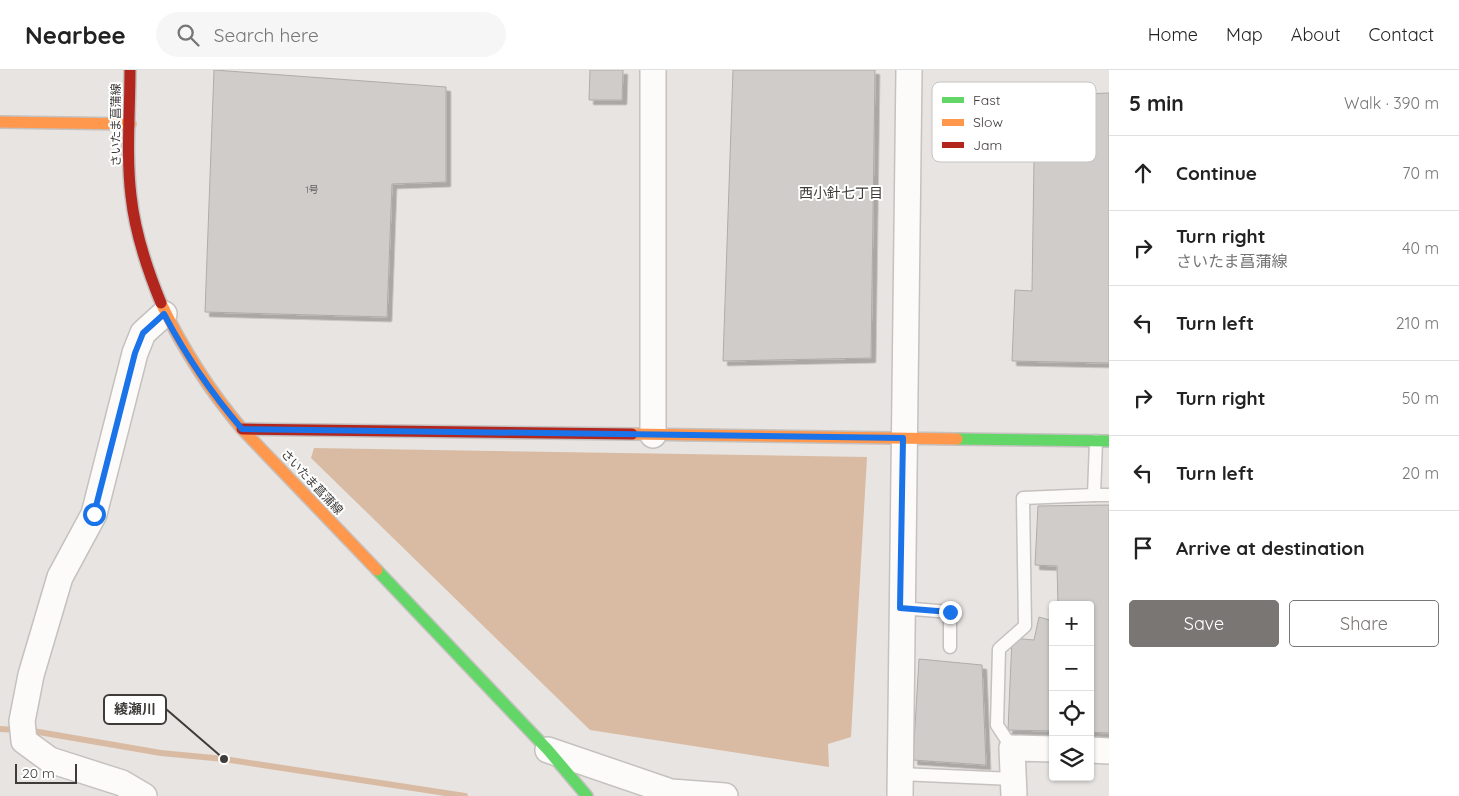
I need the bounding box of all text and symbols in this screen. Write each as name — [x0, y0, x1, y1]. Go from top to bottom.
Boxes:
search box — [156, 12, 506, 57]
text: Nearbee — [25, 20, 126, 50]
icon: search — [174, 21, 202, 49]
text: Search here — [214, 23, 319, 47]
text: Home — [1148, 23, 1198, 46]
text: Map — [1226, 23, 1263, 46]
text: About — [1291, 23, 1341, 46]
text: Contact — [1369, 23, 1434, 46]
legend — [932, 82, 1096, 162]
street label: さいたま菖蒲線 — [108, 83, 123, 167]
text: 5 min — [1129, 90, 1184, 116]
text: Fast — [973, 91, 1001, 109]
text: Walk · 390 m — [1344, 93, 1439, 113]
text: Slow — [973, 113, 1003, 131]
text: Jam — [973, 136, 1002, 154]
icon: ahead — [1129, 159, 1157, 187]
text: Continue — [1176, 161, 1257, 185]
text: 70 m — [1402, 163, 1439, 183]
house number: 1号 — [305, 183, 319, 196]
district label: 西小針七丁目 — [799, 184, 883, 202]
text: Turn right — [1176, 224, 1265, 248]
icon: right — [1129, 234, 1157, 262]
text: 40 m — [1402, 238, 1439, 258]
text: さいたま菖蒲線 — [1176, 251, 1288, 271]
icon: left — [1129, 309, 1157, 337]
text: Turn left — [1176, 311, 1254, 335]
text: 210 m — [1396, 313, 1439, 333]
icon: right — [1129, 384, 1157, 412]
text: Turn right — [1176, 386, 1265, 410]
text: 50 m — [1402, 388, 1439, 408]
street label: さいたま菖蒲線 — [278, 446, 346, 517]
icon: left — [1129, 459, 1157, 487]
text: Turn left — [1176, 461, 1254, 485]
text: 20 m — [1402, 463, 1439, 483]
route start — [83, 503, 106, 526]
icon: arrive — [1129, 534, 1157, 562]
text: Arrive at destination — [1176, 536, 1365, 560]
button: Save — [1129, 600, 1279, 647]
button: Share — [1289, 600, 1439, 647]
route end — [939, 601, 962, 624]
map controls — [1049, 601, 1094, 781]
button: + — [1049, 601, 1094, 646]
button: − — [1049, 646, 1094, 691]
button: locate — [1049, 691, 1094, 736]
callout: 綾瀬川 — [104, 695, 166, 724]
text: 綾瀬川 — [114, 700, 156, 718]
button: layers — [1049, 736, 1094, 781]
scale bar — [15, 761, 78, 784]
text: 20 m — [22, 764, 55, 782]

